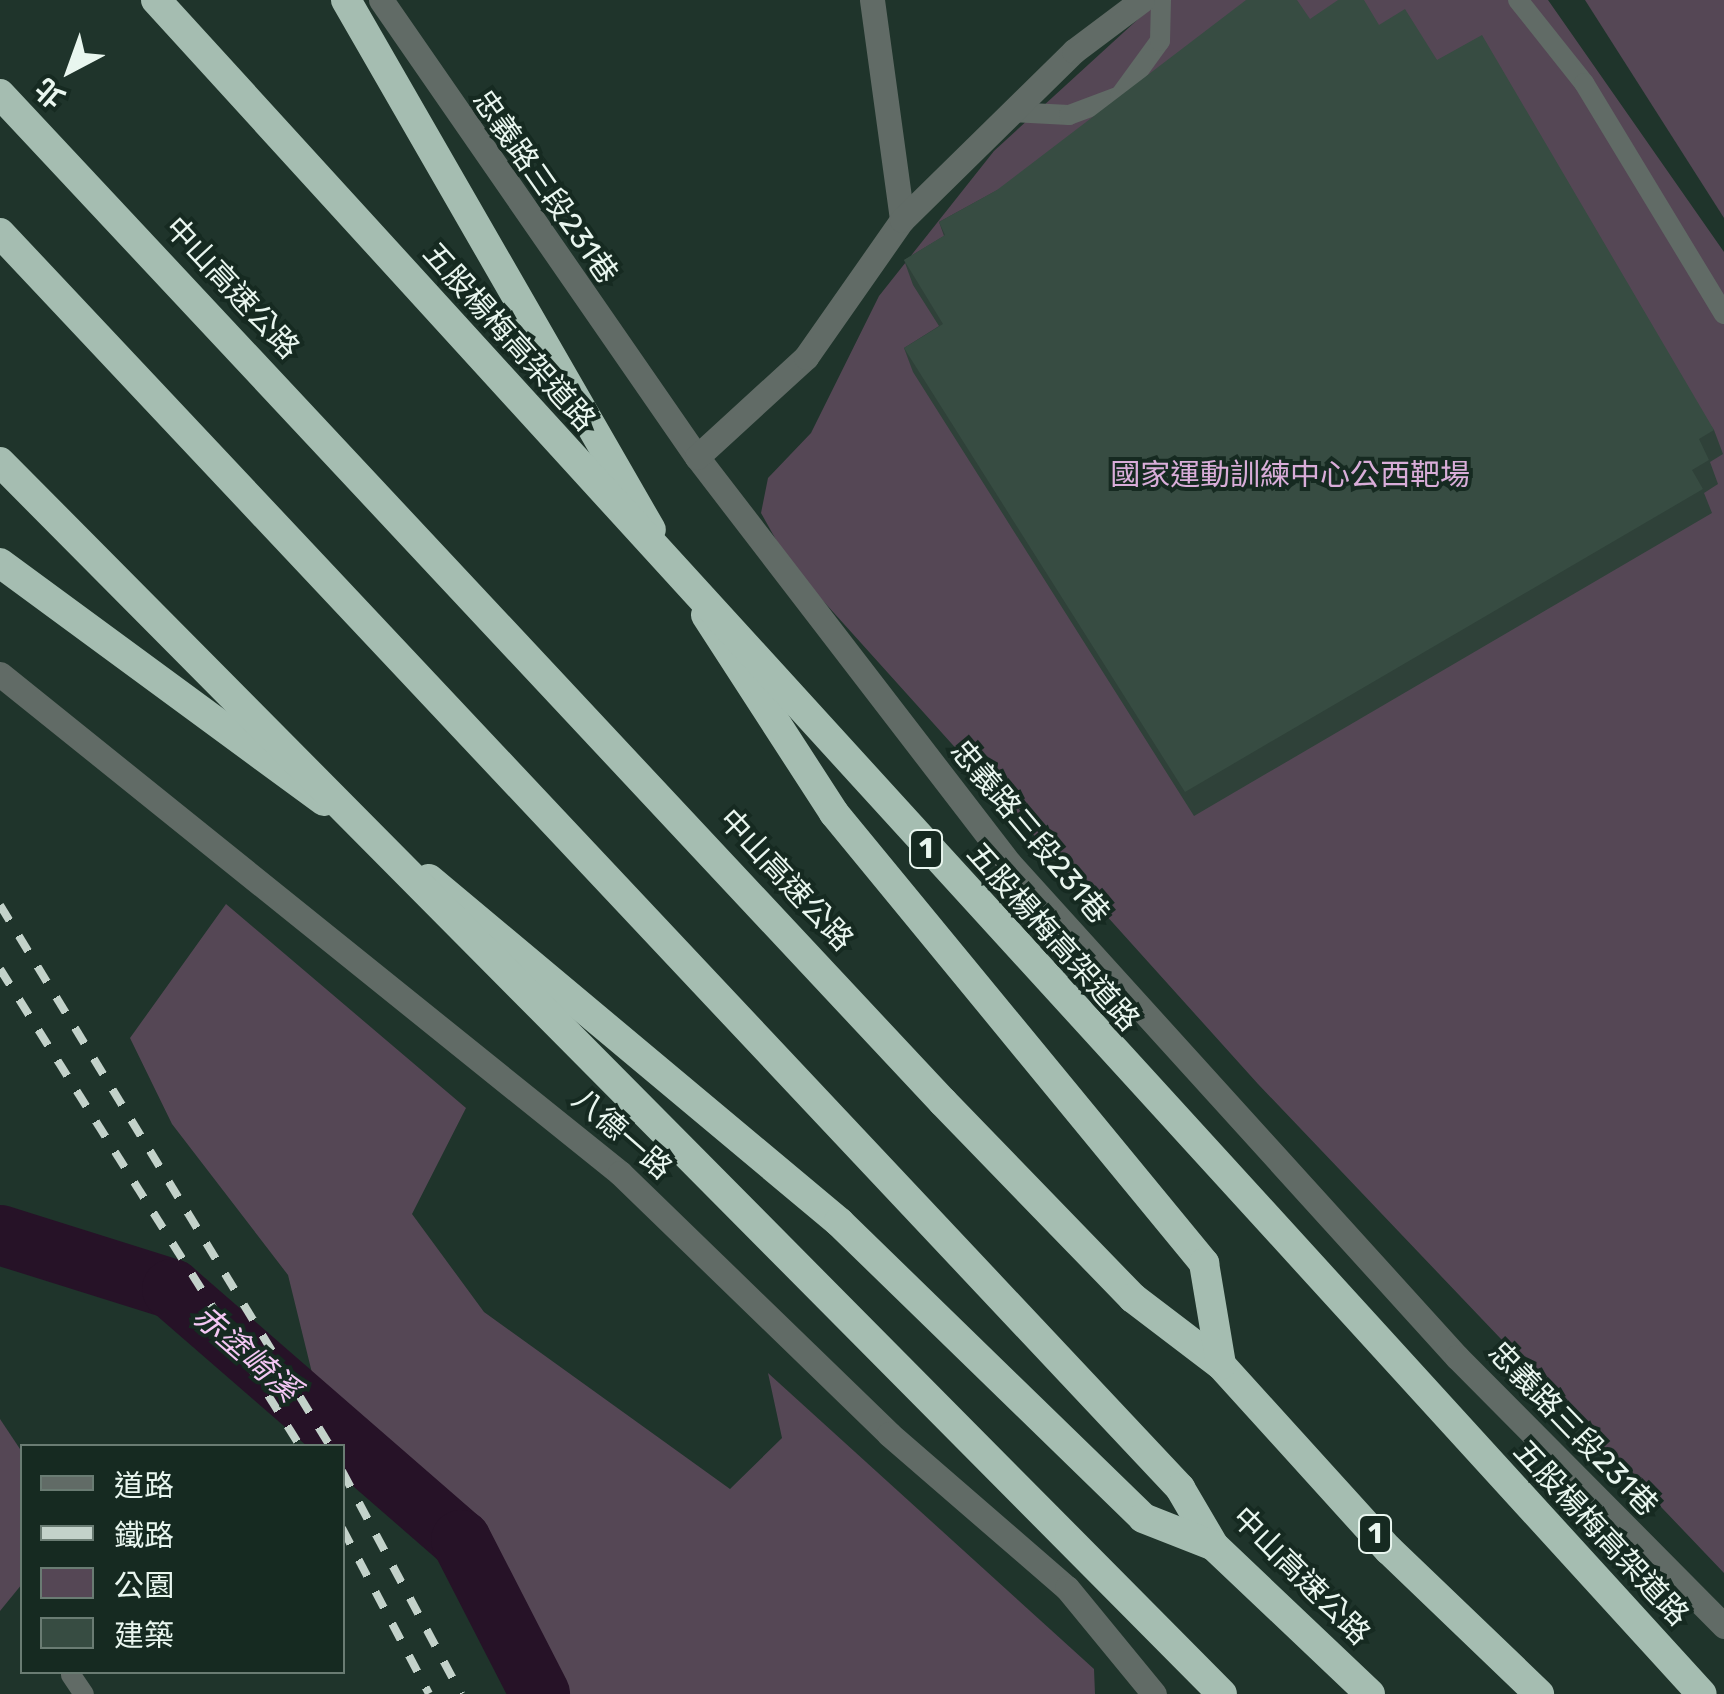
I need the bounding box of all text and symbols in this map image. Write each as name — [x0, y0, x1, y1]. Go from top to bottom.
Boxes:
north arrow — [20, 20, 120, 120]
text: 北 — [29, 71, 71, 115]
street label: 忠義路三段231巷 — [465, 83, 625, 291]
street label: 中山高速公路 — [157, 210, 307, 366]
street label: 五股楊梅高架道路 — [415, 236, 603, 438]
park label: 國家運動訓練中心公西靶場 — [1110, 457, 1470, 493]
street label: 忠義路三段231巷 — [943, 733, 1117, 931]
street label: 中山高速公路 — [711, 802, 861, 958]
road number: 1 — [908, 826, 944, 872]
street label: 五股楊梅高架道路 — [959, 836, 1147, 1038]
street label: 八德一路 — [565, 1081, 679, 1187]
water label: 赤塗崎溪 — [185, 1297, 307, 1409]
street label: 忠義路三段231巷 — [1481, 1335, 1665, 1523]
street label: 五股楊梅高架道路 — [1506, 1433, 1696, 1633]
legend — [20, 1444, 345, 1674]
text: 道路 — [114, 1468, 174, 1504]
street label: 中山高速公路 — [1225, 1500, 1377, 1652]
road number: 1 — [1358, 1511, 1392, 1557]
text: 鐵路 — [114, 1518, 174, 1554]
text: 公園 — [114, 1568, 174, 1604]
text: 建築 — [114, 1618, 174, 1654]

